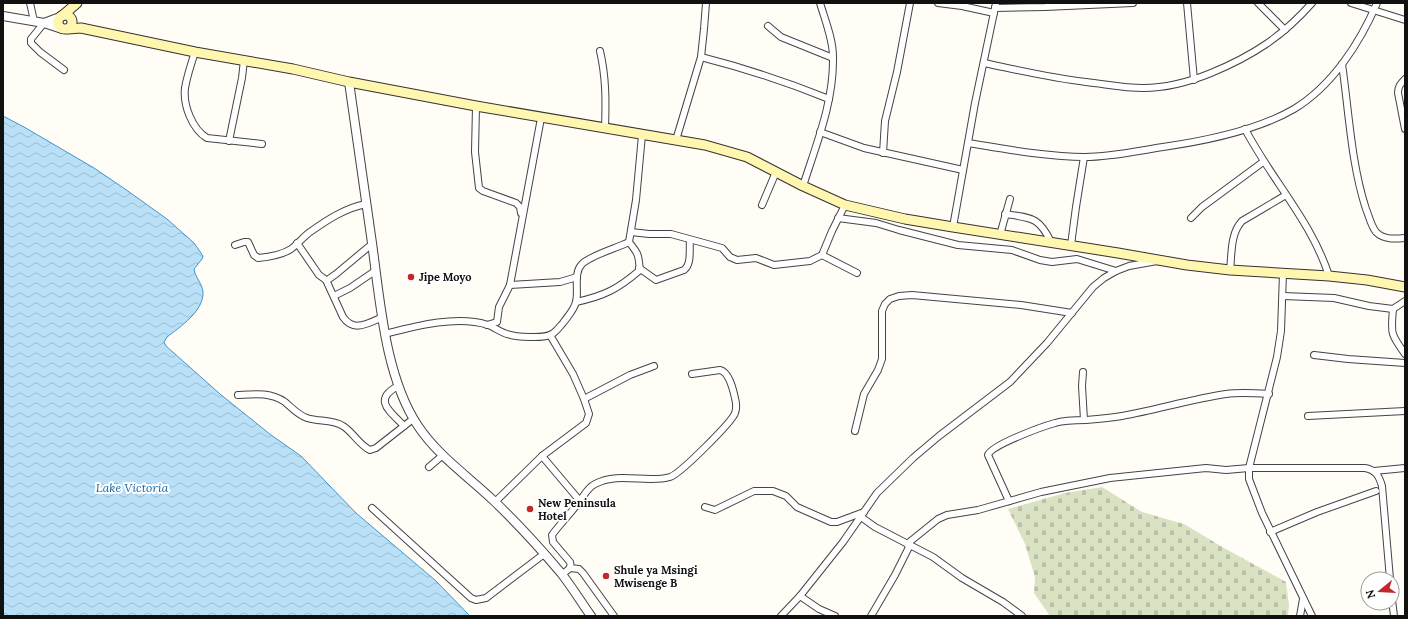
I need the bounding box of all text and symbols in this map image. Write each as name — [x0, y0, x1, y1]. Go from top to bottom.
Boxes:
place label: Jipe Moyo — [419, 270, 472, 284]
marker: Jipe Moyo — [406, 272, 416, 282]
water label: Lake Victoria — [96, 480, 169, 495]
place label: New Peninsula Hotel — [538, 496, 616, 523]
marker: New Peninsula Hotel — [525, 504, 535, 514]
place label: Shule ya Msingi Mwisenge B — [614, 563, 698, 590]
marker: Shule ya Msingi Mwisenge B — [601, 571, 611, 581]
north arrow — [1360, 571, 1400, 611]
text: N — [1362, 587, 1378, 600]

